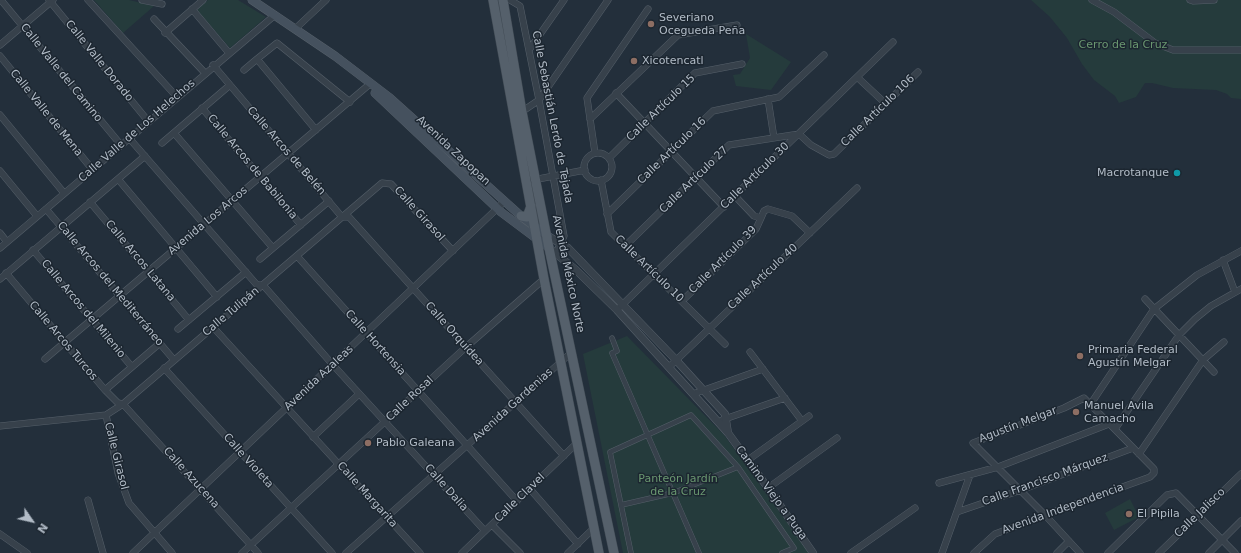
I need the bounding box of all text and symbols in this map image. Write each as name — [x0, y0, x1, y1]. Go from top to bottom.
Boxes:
place label: Severiano Ocegueda Peña — [659, 11, 745, 37]
street label: Calle Valle Dorado — [62, 18, 136, 104]
marker: Severiano Ocegueda Peña — [646, 19, 656, 29]
street label: Calle Valle del Camino — [17, 21, 105, 125]
street label: Calle Sebastián Lerdo de Tejada — [529, 30, 575, 204]
park label: Cerro de la Cruz — [1079, 38, 1167, 52]
place label: Xicotencatl — [642, 54, 704, 68]
marker: Xicotencatl — [629, 56, 639, 66]
street label: Calle Valle de Mena — [7, 67, 85, 159]
street label: Calle Artículo 15 — [624, 72, 698, 144]
street label: Calle Artículo 106 — [838, 72, 918, 150]
street label: Calle Valle de Los Helechos — [76, 77, 198, 185]
street label: Calle Arcos de Belén — [244, 104, 328, 198]
street label: Calle Arcos de Babilonia — [204, 112, 300, 222]
street label: Avenida Zapopan — [413, 113, 493, 189]
street label: Calle Artículo 16 — [635, 115, 709, 187]
street label: Calle Artículo 30 — [718, 140, 792, 212]
street label: Calle Artículo 27 — [657, 144, 731, 216]
place label: Macrotanque — [1097, 166, 1169, 180]
marker: Macrotanque — [1172, 168, 1182, 178]
street label: Avenida Los Arcos — [166, 184, 250, 258]
street label: Calle Girasol — [391, 184, 447, 244]
street label: Avenida México Norte — [549, 214, 587, 334]
street label: Calle Arcos Latana — [102, 218, 178, 304]
street label: Calle Arcos del Mediterráneo — [54, 219, 166, 349]
street label: Calle Artículo 39 — [686, 223, 760, 297]
street label: Calle Artículo 10 — [612, 233, 686, 305]
street label: Calle Artículo 40 — [725, 241, 801, 313]
street label: Calle Arcos del Milenio — [38, 257, 128, 361]
street label: Calle Tulipán — [200, 285, 262, 339]
street label: Calle Arcos Turcos — [26, 299, 100, 383]
street label: Calle Orquídea — [422, 299, 486, 369]
street label: Calle Hortensia — [342, 307, 408, 379]
street label: Avenida Azaleas — [282, 343, 356, 413]
place label: Primaria Federal Agustín Melgar — [1088, 343, 1178, 369]
marker: Primaria Federal Agustín Melgar — [1075, 351, 1085, 361]
street label: Avenida Gardenias — [470, 366, 556, 444]
street label: Calle Rosal — [383, 374, 437, 424]
place label: Manuel Avila Camacho — [1084, 399, 1154, 425]
street label: Agustín Melgar — [977, 404, 1059, 446]
marker: Manuel Avila Camacho — [1071, 407, 1081, 417]
street label: Calle Girasol — [101, 421, 131, 491]
street label: Calle Violeta — [220, 431, 276, 491]
place label: Pablo Galeana — [376, 436, 455, 450]
marker: Pablo Galeana — [363, 438, 373, 448]
street label: Camino Viejo a Puga — [732, 443, 810, 543]
street label: Calle Azucena — [160, 445, 222, 511]
street label: Calle Francisco Márquez — [980, 451, 1110, 509]
street label: Calle Margarita — [334, 459, 400, 531]
street label: Calle Dalia — [421, 462, 471, 514]
street label: Calle Clavel — [492, 471, 548, 525]
park label: Panteón Jardín de la Cruz — [638, 472, 718, 498]
street label: Avenida Independencia — [1000, 481, 1126, 537]
street label: Calle Jalisco — [1172, 486, 1228, 540]
north arrow — [12, 501, 52, 541]
place label: El Pipila — [1137, 507, 1180, 521]
marker: El Pipila — [1124, 509, 1134, 519]
text: N — [34, 521, 50, 535]

